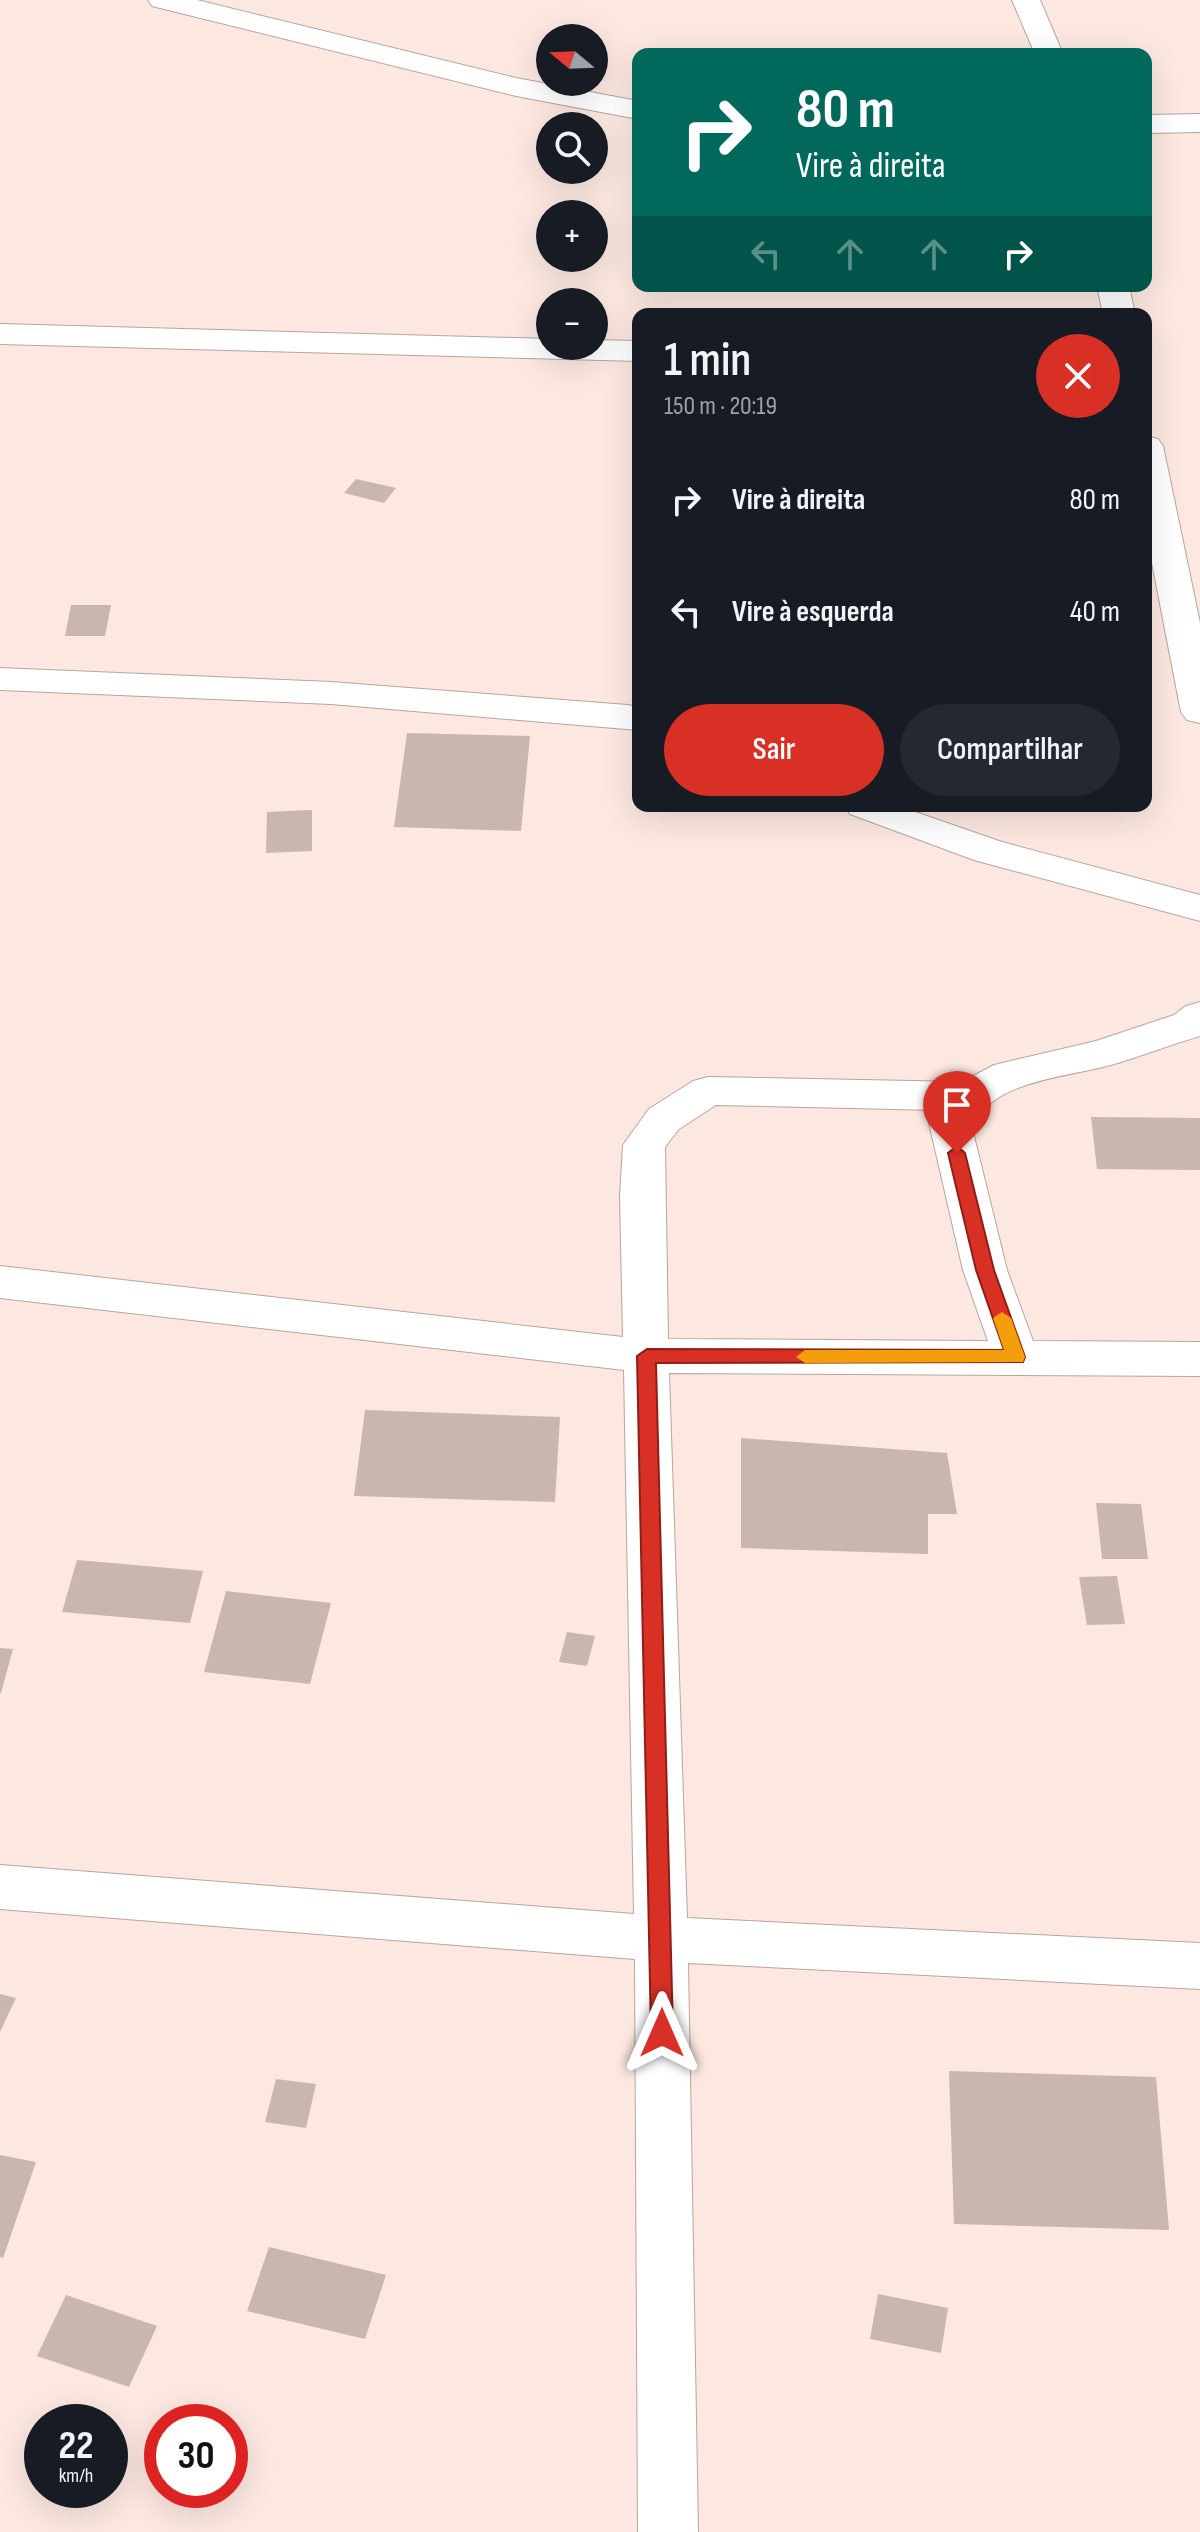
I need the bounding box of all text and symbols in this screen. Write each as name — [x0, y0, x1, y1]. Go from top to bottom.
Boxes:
north arrow — [536, 24, 608, 96]
map controls — [536, 24, 608, 360]
text: 80 m — [796, 77, 895, 144]
icon: right — [664, 80, 768, 184]
button: search — [536, 112, 608, 184]
text: Vire à direita — [796, 145, 946, 188]
button: + — [536, 200, 608, 272]
icon: left — [744, 232, 788, 276]
icon: ahead — [828, 232, 872, 276]
icon: ahead — [912, 232, 956, 276]
icon: right — [996, 232, 1040, 276]
button: − — [536, 288, 608, 360]
text: 1 min — [664, 332, 751, 389]
button: close — [1036, 334, 1120, 418]
text: 150 m · 20:19 — [664, 391, 777, 422]
icon: right — [664, 478, 708, 522]
text: Vire à direita — [732, 482, 865, 518]
text: 80 m — [1069, 482, 1120, 518]
icon: left — [664, 590, 708, 634]
text: Vire à esquerda — [732, 594, 894, 630]
text: 40 m — [1070, 594, 1120, 630]
button: Sair — [664, 704, 884, 796]
button: Compartilhar — [900, 704, 1120, 796]
pin — [923, 1071, 991, 1153]
icon: arrive — [935, 1083, 979, 1127]
position arrow — [620, 1991, 704, 2075]
speed limit sign: 30 — [144, 2404, 248, 2508]
text: 22 — [58, 2422, 94, 2470]
text: km/h — [59, 2464, 93, 2488]

